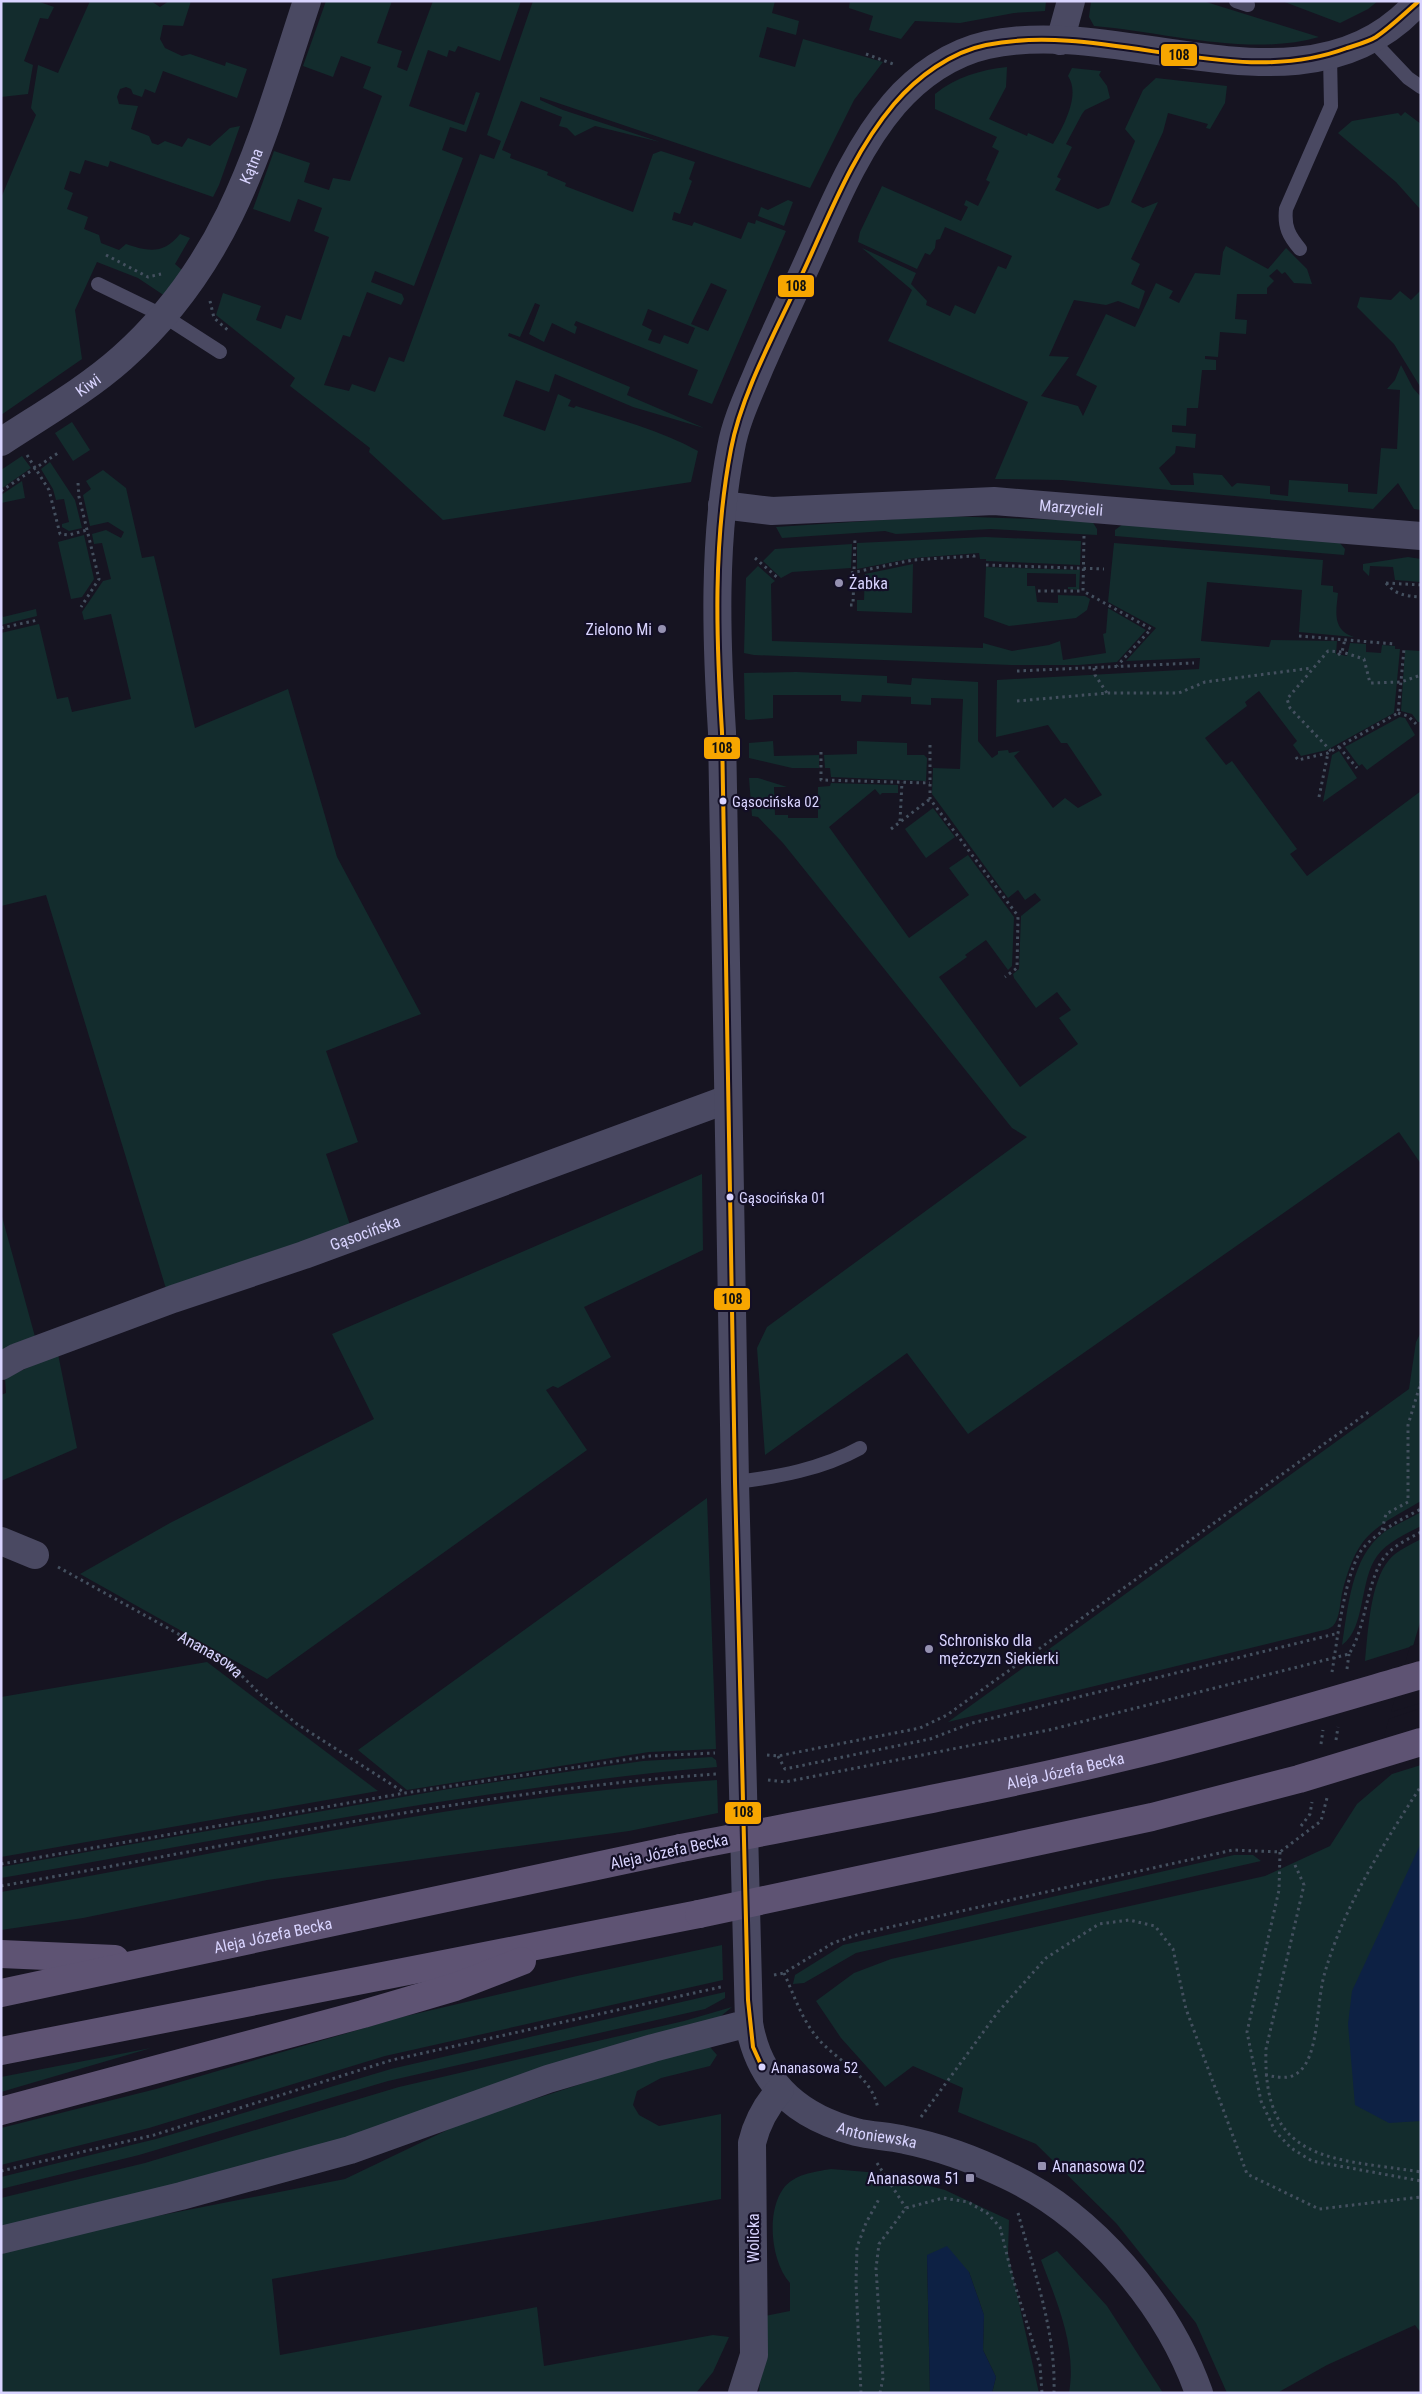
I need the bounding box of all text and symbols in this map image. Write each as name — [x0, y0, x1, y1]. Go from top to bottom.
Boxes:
line badge: 108 — [1160, 43, 1198, 67]
text: 108 — [1168, 47, 1190, 63]
street label: Kątna — [236, 146, 267, 187]
line badge: 108 — [777, 274, 815, 298]
text: 108 — [785, 278, 807, 294]
street label: Kiwi — [72, 370, 105, 401]
street label: Marzycieli — [1038, 496, 1104, 520]
place label: Żabka — [849, 574, 888, 593]
marker: Żabka — [833, 577, 845, 589]
place label: Zielono Mi — [586, 620, 652, 639]
marker: Zielono Mi — [656, 623, 668, 635]
line badge: 108 — [703, 736, 741, 760]
text: 108 — [711, 740, 733, 756]
place label: Gąsocińska 02 — [732, 793, 819, 811]
marker: Gąsocińska 02 — [718, 796, 728, 806]
place label: Gąsocińska 01 — [739, 1189, 826, 1207]
marker: Gąsocińska 01 — [725, 1192, 735, 1202]
street label: Gąsocińska — [327, 1211, 403, 1255]
line badge: 108 — [713, 1287, 751, 1311]
text: 108 — [721, 1291, 743, 1307]
street label: Ananasowa — [175, 1627, 247, 1682]
place label: Schronisko dla mężczyzn Siekierki — [939, 1631, 1059, 1668]
marker: Schronisko dla mężczyzn Siekierki — [923, 1643, 935, 1655]
street label: Aleja Józefa Becka — [1005, 1748, 1126, 1793]
line badge: 108 — [724, 1801, 762, 1825]
text: 108 — [732, 1804, 754, 1820]
street label: Aleja Józefa Becka — [608, 1830, 730, 1873]
street label: Aleja Józefa Becka — [212, 1914, 334, 1957]
place label: Ananasowa 52 — [771, 2059, 858, 2077]
marker: Ananasowa 52 — [757, 2062, 767, 2072]
street label: Antoniewska — [834, 2118, 919, 2152]
place label: Ananasowa 02 — [1052, 2157, 1145, 2176]
marker: Ananasowa 02 — [1036, 2160, 1048, 2172]
place label: Ananasowa 51 — [867, 2169, 960, 2188]
marker: Ananasowa 51 — [964, 2172, 976, 2184]
street label: Wolicka — [744, 2213, 763, 2263]

